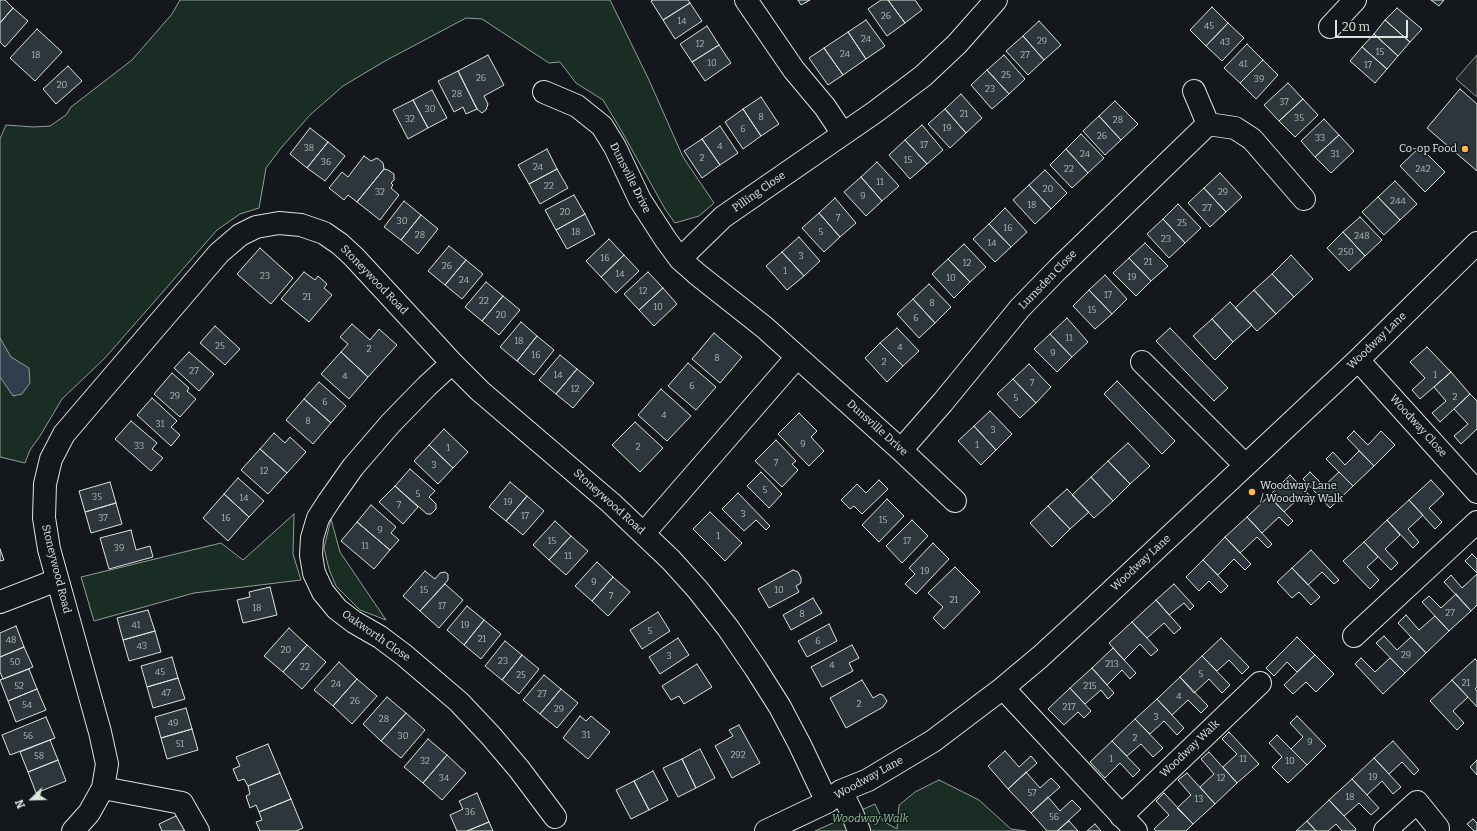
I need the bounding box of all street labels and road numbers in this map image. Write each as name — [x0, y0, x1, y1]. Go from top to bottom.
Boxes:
street label: Dunsville Drive — [607, 141, 653, 215]
street label: Pilling Close — [730, 169, 788, 215]
street label: Stoneywood Road — [338, 243, 410, 317]
street label: Lumsden Close — [1016, 247, 1080, 313]
street label: Woodway Lane — [1345, 310, 1409, 372]
street label: Woodway Close — [1387, 392, 1449, 460]
street label: Dunsville Drive — [844, 397, 910, 459]
street label: Stoneywood Road — [571, 467, 647, 537]
street label: Stoneywood Road — [39, 523, 73, 615]
street label: Woodway Lane — [1108, 532, 1174, 594]
street label: Oakworth Close — [339, 608, 413, 664]
street label: Woodway Walk — [1158, 717, 1222, 781]
street label: Woodway Lane — [832, 754, 906, 802]

